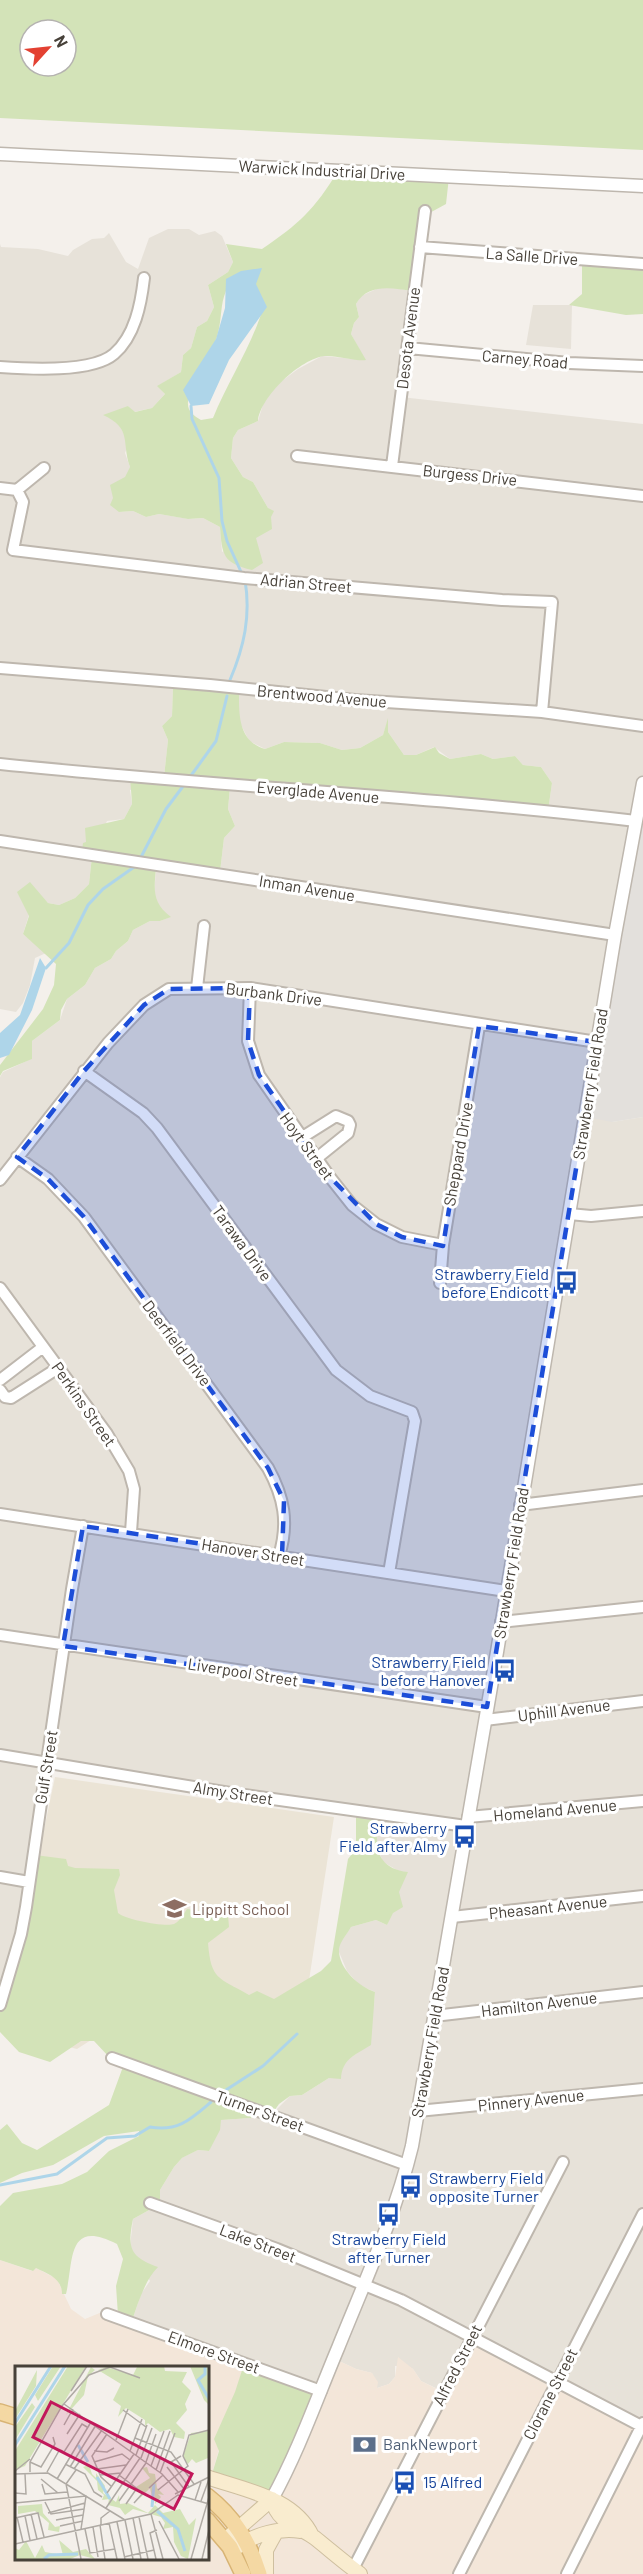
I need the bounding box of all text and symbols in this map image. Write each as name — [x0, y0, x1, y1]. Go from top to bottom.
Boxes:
north arrow — [18, 18, 78, 78]
text: N — [51, 32, 73, 50]
street label: Warwick Industrial Drive — [238, 156, 406, 183]
street label: La Salle Drive — [485, 243, 579, 268]
street label: Desota Avenue — [392, 286, 423, 390]
street label: Carney Road — [481, 345, 569, 372]
street label: Burgess Drive — [422, 460, 518, 489]
street label: Adrian Street — [259, 569, 353, 596]
street label: Brentwood Avenue — [256, 680, 388, 711]
street label: Everglade Avenue — [256, 777, 380, 806]
street label: Inman Avenue — [258, 871, 356, 904]
street label: Burbank Drive — [225, 978, 323, 1009]
street label: Strawberry Field Road — [568, 1007, 611, 1161]
street label: Sheppard Drive — [439, 1100, 476, 1208]
street label: Hoyt Street — [277, 1108, 338, 1183]
street label: Tarawa Drive — [208, 1201, 276, 1284]
place label: Strawberry Field before Endicott — [434, 1264, 549, 1301]
bus stop icon: Strawberry Field before Endicott — [554, 1270, 580, 1296]
street label: Deerfield Drive — [139, 1296, 216, 1389]
street label: Perkins Street — [48, 1358, 121, 1450]
street label: Strawberry Field Road — [489, 1486, 532, 1640]
street label: Hanover Street — [200, 1534, 306, 1569]
place label: Strawberry Field before Hanover — [371, 1652, 486, 1689]
street label: Liverpool Street — [186, 1653, 300, 1690]
bus stop icon: Strawberry Field before Hanover — [491, 1658, 517, 1684]
street label: Uphill Avenue — [516, 1694, 611, 1725]
street label: Gulf Street — [30, 1729, 61, 1805]
street label: Almy Street — [192, 1777, 274, 1808]
street label: Homeland Avenue — [492, 1795, 618, 1824]
place label: Strawberry Field after Almy — [339, 1818, 448, 1855]
bus stop icon: Strawberry Field after Almy — [452, 1824, 478, 1850]
street label: Pheasant Avenue — [488, 1891, 608, 1922]
school or university icon: Lippitt School — [161, 1896, 187, 1922]
place label: Lippitt School — [192, 1899, 289, 1918]
street label: Strawberry Field Road — [407, 1965, 452, 2119]
street label: Hamilton Avenue — [480, 1987, 598, 2020]
street label: Pinnery Avenue — [477, 2084, 585, 2115]
street label: Turner Street — [213, 2086, 307, 2135]
place label: Strawberry Field opposite Turner — [429, 2168, 544, 2205]
bus stop icon: Strawberry Field opposite Turner — [398, 2174, 424, 2200]
bus stop icon: Strawberry Field after Turner — [376, 2201, 402, 2227]
street label: Lake Street — [217, 2219, 299, 2266]
place label: Strawberry Field after Turner — [332, 2229, 446, 2266]
street label: Alfred Street — [428, 2321, 485, 2409]
street label: Elmore Street — [166, 2326, 263, 2377]
street label: Clorane Street — [518, 2345, 581, 2443]
inset map — [15, 2366, 208, 2559]
bank icon: BankNewport — [352, 2431, 378, 2457]
place label: BankNewport — [383, 2434, 478, 2453]
bus stop icon: 15 Alfred — [392, 2469, 418, 2495]
place label: 15 Alfred — [423, 2472, 482, 2491]

